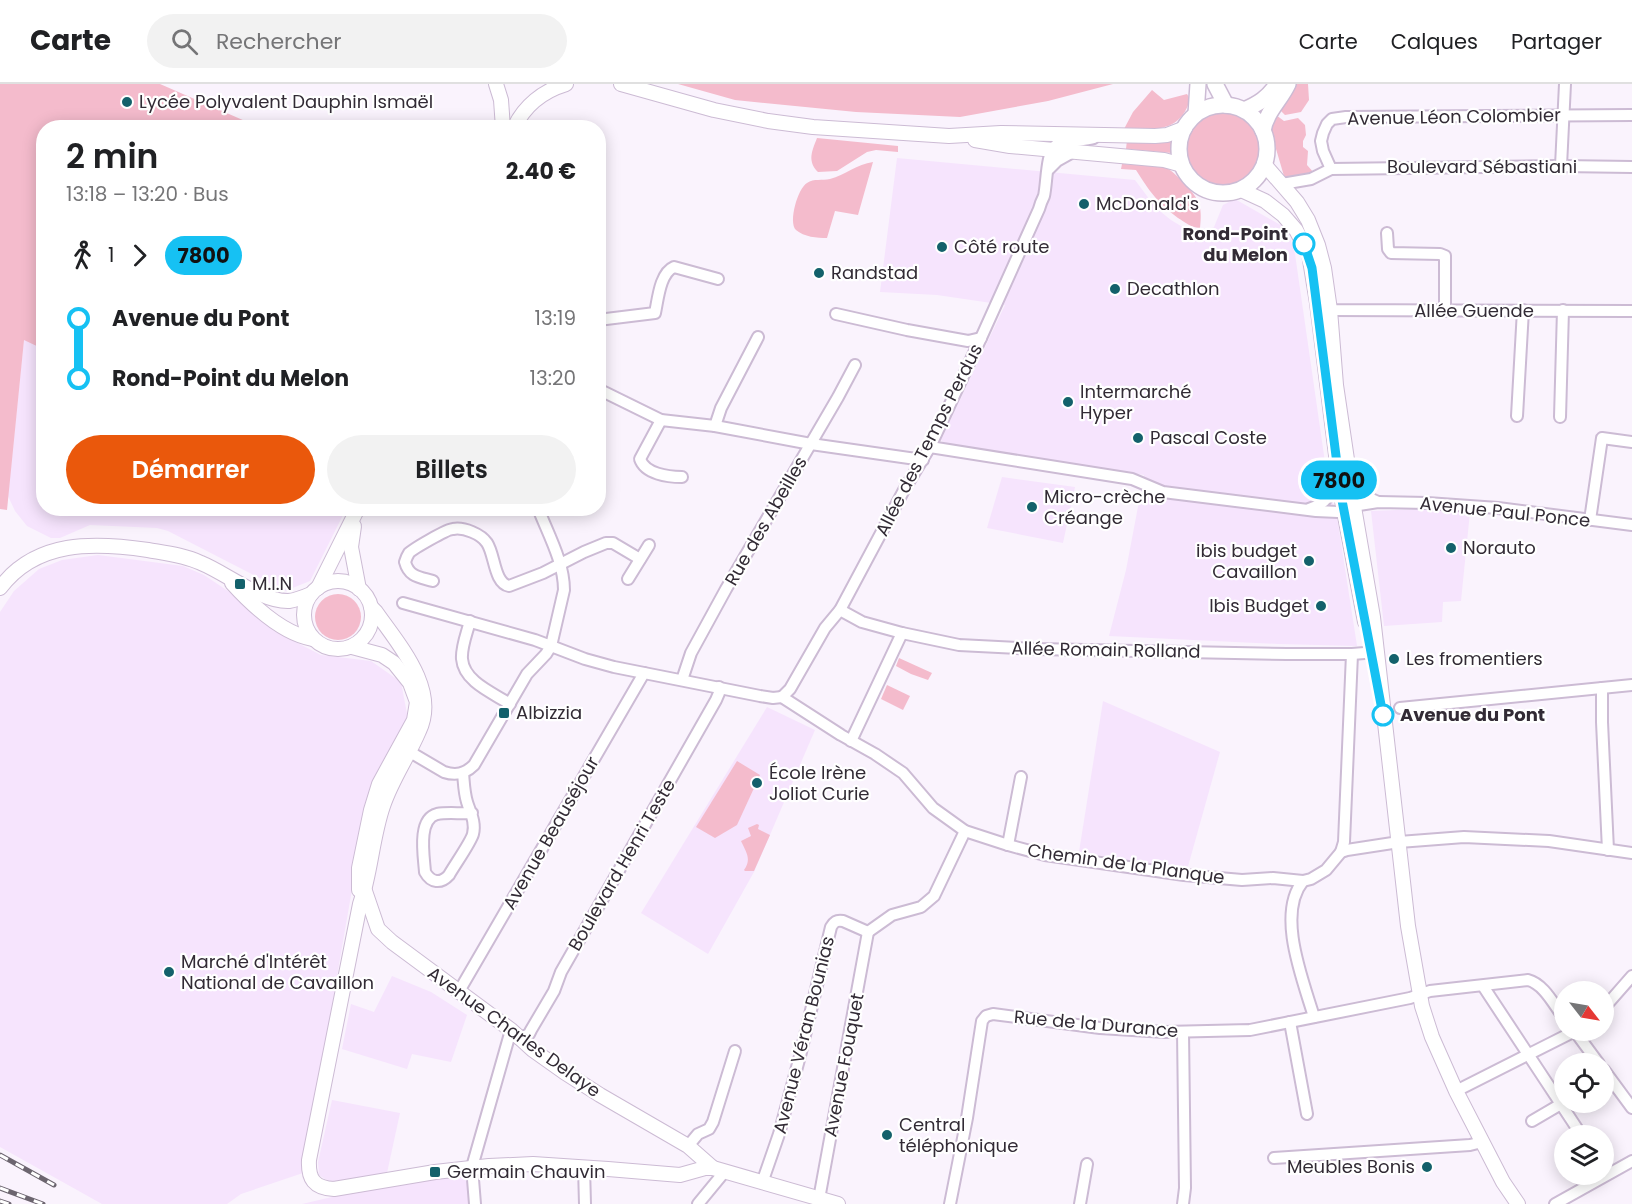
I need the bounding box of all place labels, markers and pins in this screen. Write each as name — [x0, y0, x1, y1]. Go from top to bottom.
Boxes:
place label: Lycée Polyvalent Dauphin Ismaël — [139, 89, 433, 114]
marker: Lycée Polyvalent Dauphin Ismaël — [120, 95, 134, 109]
place label: McDonald's — [1096, 191, 1199, 216]
marker: McDonald's — [1077, 197, 1091, 211]
place label: Rond-Point du Melon — [1183, 221, 1288, 267]
marker: Rond-Point du Melon — [1293, 233, 1315, 255]
place label: Côté route — [954, 234, 1049, 259]
marker: Côté route — [935, 240, 949, 254]
place label: Randstad — [831, 260, 918, 285]
marker: Randstad — [812, 266, 826, 280]
place label: Decathlon — [1127, 276, 1220, 301]
marker: Decathlon — [1108, 282, 1122, 296]
place label: Intermarché Hyper — [1080, 379, 1191, 425]
marker: Intermarché Hyper — [1061, 395, 1075, 409]
place label: Pascal Coste — [1150, 425, 1267, 450]
marker: Pascal Coste — [1131, 431, 1145, 445]
place label: Micro-crèche Créange — [1044, 484, 1165, 530]
marker: Micro-crèche Créange — [1025, 500, 1039, 514]
place label: Norauto — [1463, 535, 1536, 560]
place label: ibis budget Cavaillon — [1196, 538, 1297, 584]
marker: Norauto — [1444, 541, 1458, 555]
marker: ibis budget Cavaillon — [1302, 554, 1316, 568]
place label: M.I.N — [252, 571, 292, 596]
marker: M.I.N — [233, 577, 247, 591]
place label: Ibis Budget — [1209, 593, 1309, 618]
marker: Ibis Budget — [1314, 599, 1328, 613]
place label: Les fromentiers — [1406, 646, 1543, 671]
marker: Les fromentiers — [1387, 652, 1401, 666]
place label: Albizzia — [516, 700, 582, 725]
place label: Avenue du Pont — [1400, 702, 1545, 727]
marker: Avenue du Pont — [1372, 704, 1394, 726]
marker: Albizzia — [497, 706, 511, 720]
place label: École Irène Joliot Curie — [769, 760, 870, 806]
marker: École Irène Joliot Curie — [750, 776, 764, 790]
place label: Marché d'Intérêt National de Cavaillon — [181, 949, 374, 995]
marker: Marché d'Intérêt National de Cavaillon — [162, 965, 176, 979]
place label: Central téléphonique — [899, 1112, 1018, 1158]
marker: Central téléphonique — [880, 1128, 894, 1142]
place label: Meubles Bonis — [1287, 1154, 1415, 1179]
place label: Germain Chauvin — [447, 1159, 606, 1184]
marker: Meubles Bonis — [1420, 1160, 1434, 1174]
marker: Germain Chauvin — [428, 1165, 442, 1179]

